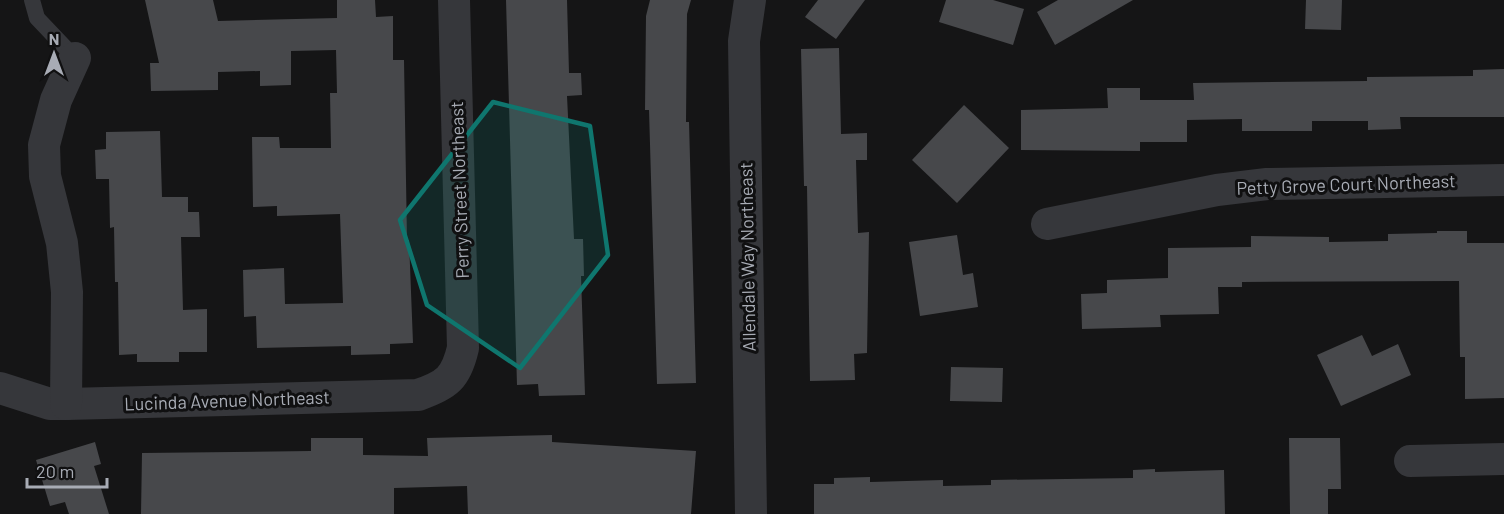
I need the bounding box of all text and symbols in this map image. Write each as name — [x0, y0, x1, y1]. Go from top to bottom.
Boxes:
north arrow — [24, 24, 84, 84]
text: N — [49, 29, 59, 48]
street label: Perry Street Northeast — [445, 101, 473, 279]
street label: Allendale Way Northeast — [734, 162, 760, 352]
street label: Petty Grove Court Northeast — [1236, 169, 1456, 199]
street label: Lucinda Avenue Northeast — [124, 385, 330, 415]
scale bar — [27, 451, 106, 489]
text: 20 m — [36, 460, 74, 482]

